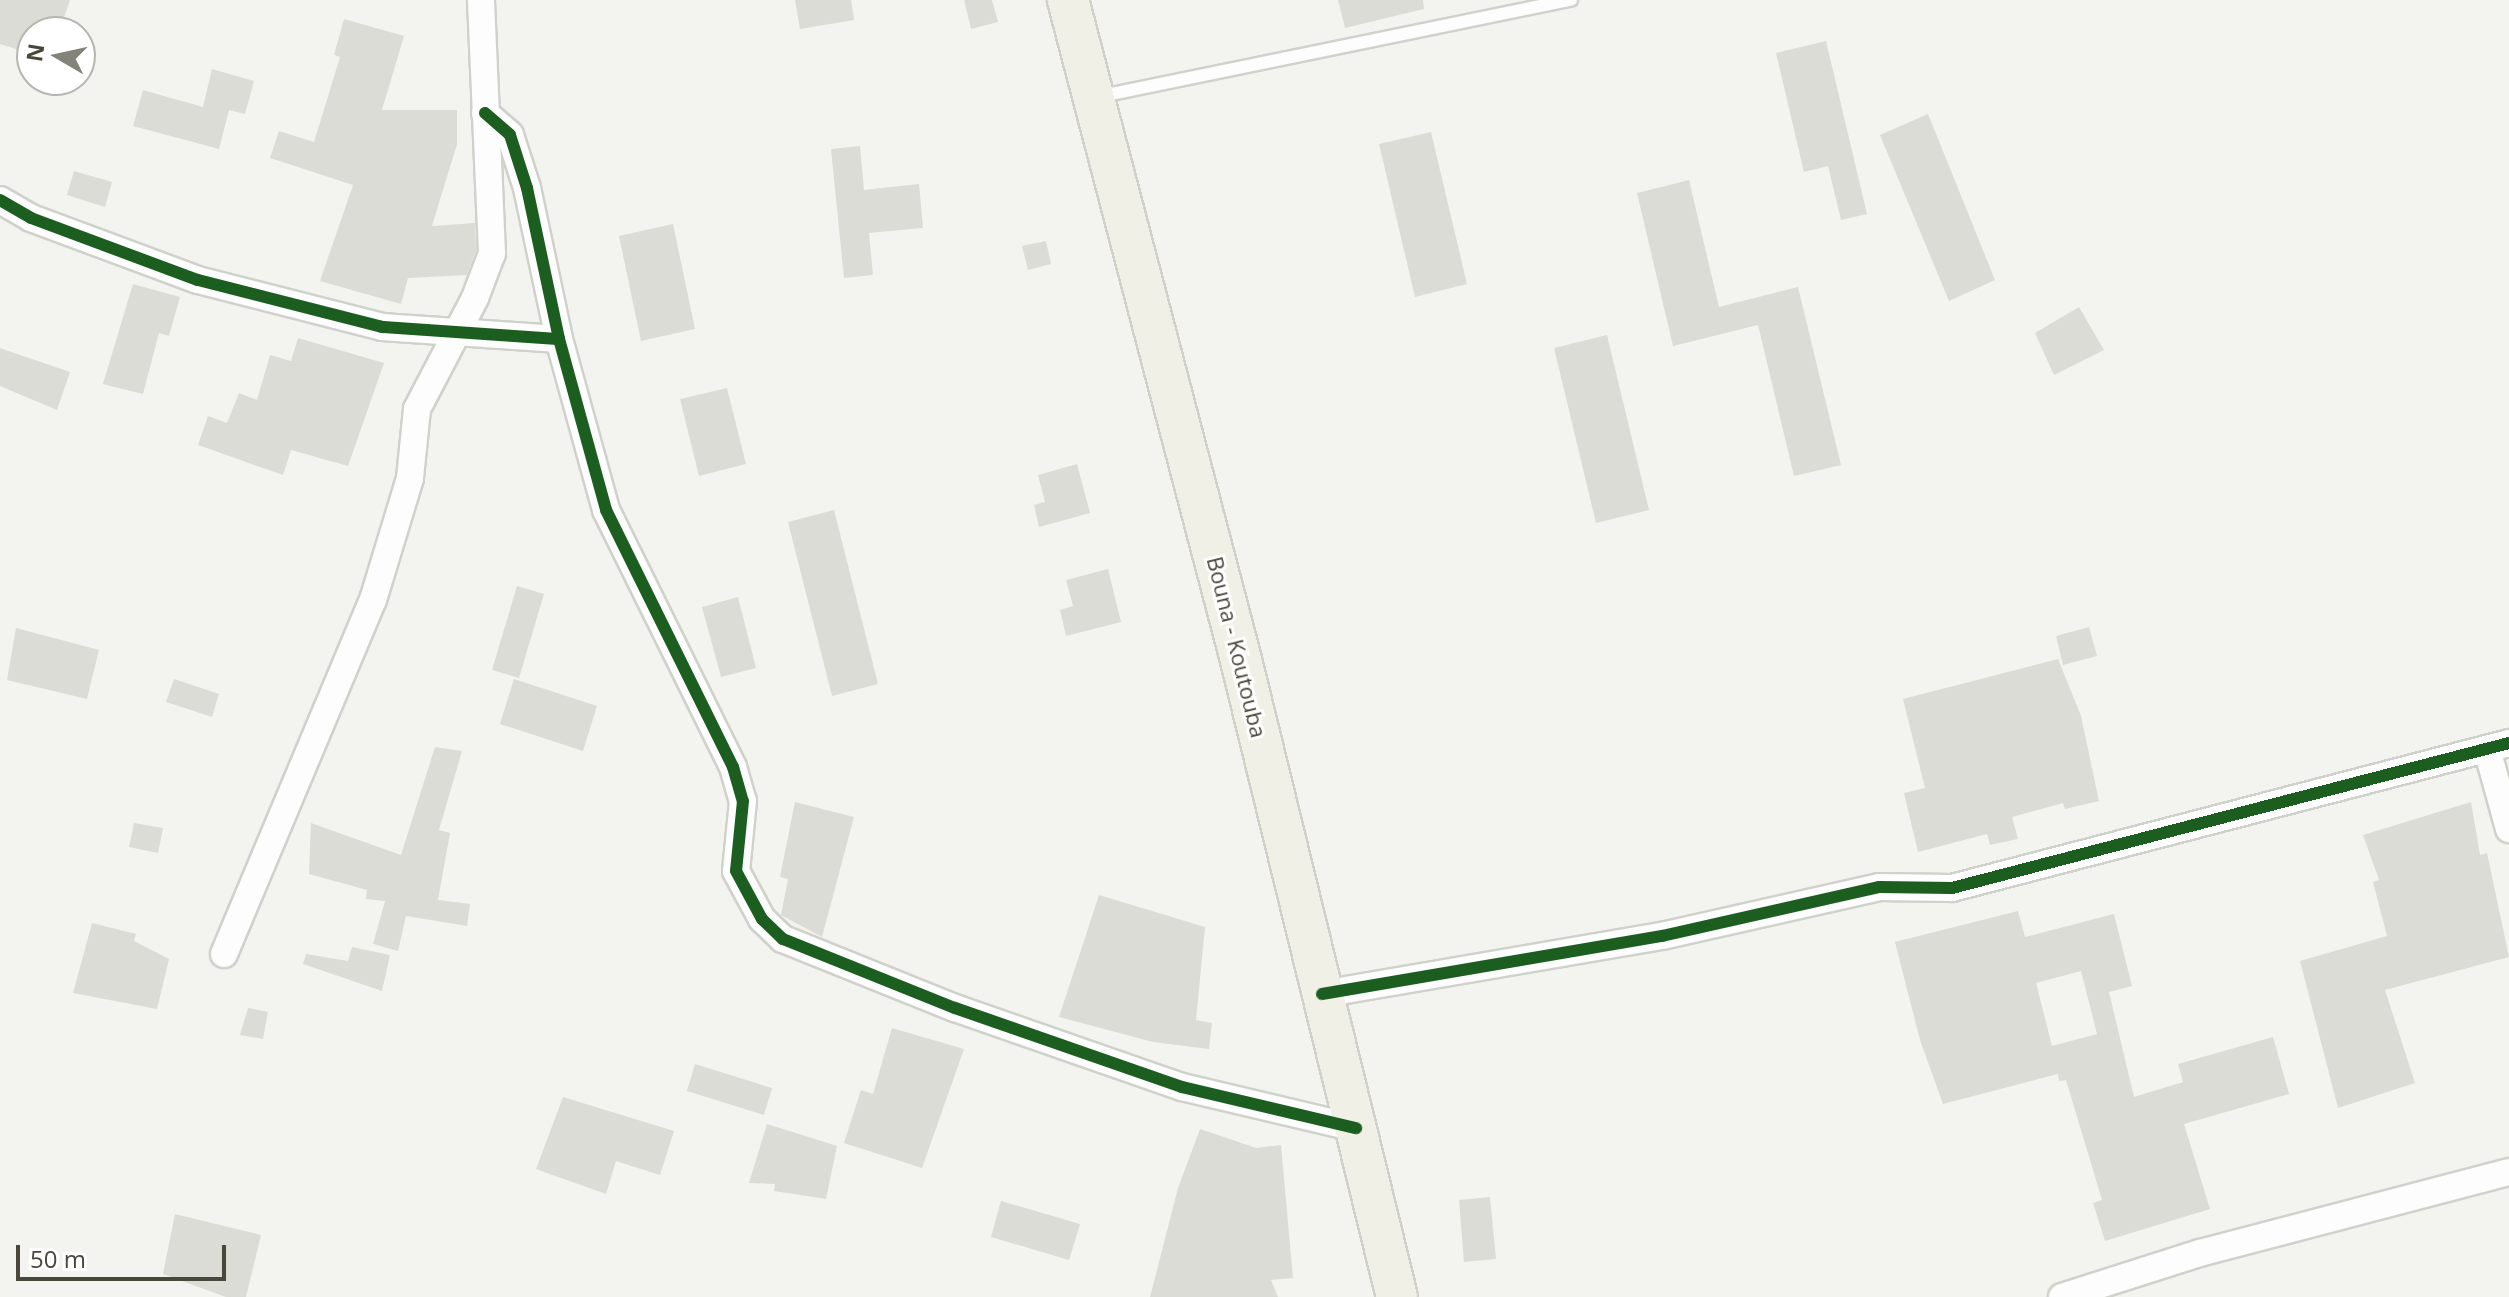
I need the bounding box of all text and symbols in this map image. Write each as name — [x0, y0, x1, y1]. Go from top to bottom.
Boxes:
north arrow — [16, 16, 96, 96]
text: N — [18, 41, 50, 64]
street label: Bouna - Koutouba — [1202, 554, 1272, 740]
scale bar — [20, 1229, 230, 1279]
text: 50 m — [30, 1242, 86, 1275]

